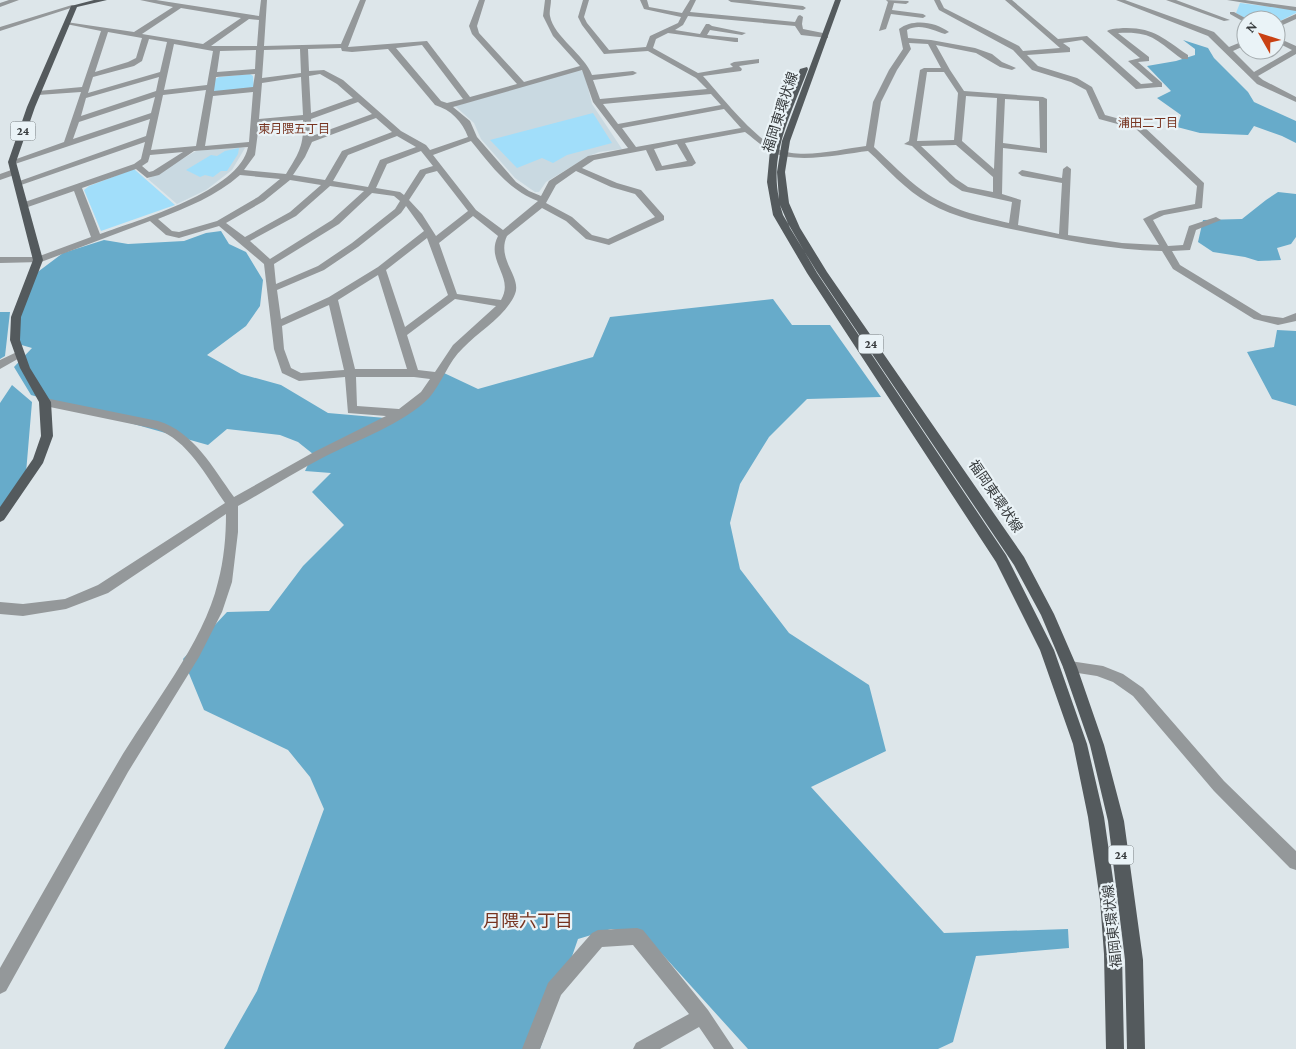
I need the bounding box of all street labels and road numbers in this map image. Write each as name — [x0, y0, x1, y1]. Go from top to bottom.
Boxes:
street label: 福岡東環状線 — [759, 70, 801, 154]
road number: 24 — [10, 122, 36, 140]
road number: 24 — [858, 334, 884, 354]
street label: 福岡東環状線 — [966, 457, 1026, 535]
road number: 24 — [1108, 846, 1134, 864]
street label: 福岡東環状線 — [1100, 883, 1124, 969]

